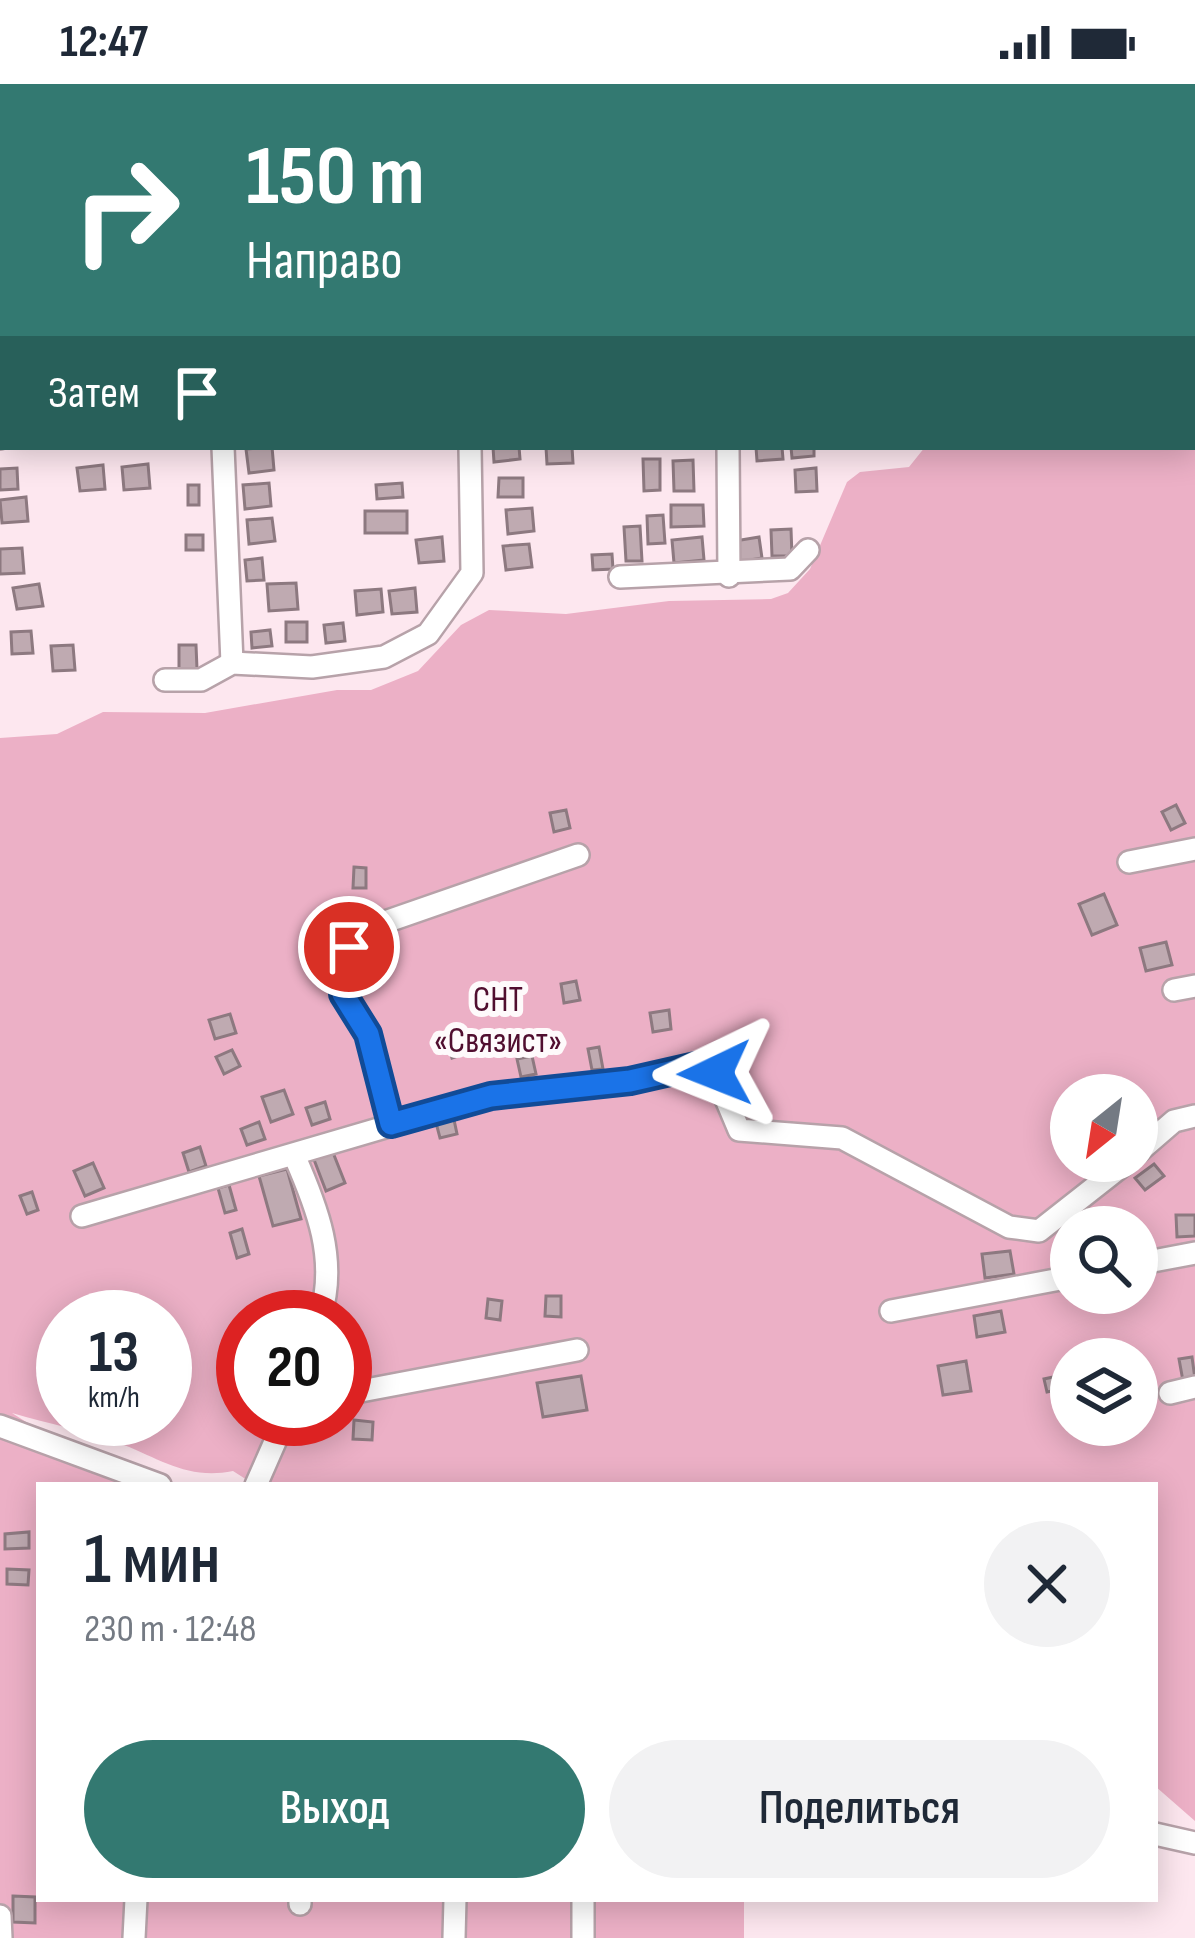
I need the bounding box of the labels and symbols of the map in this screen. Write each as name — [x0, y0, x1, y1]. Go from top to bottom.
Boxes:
pin — [298, 896, 400, 998]
park label: СНТ «Связист» — [434, 979, 562, 1063]
position arrow — [652, 1010, 778, 1136]
north arrow — [1050, 1074, 1158, 1182]
speed limit sign: 20 — [216, 1290, 372, 1446]

